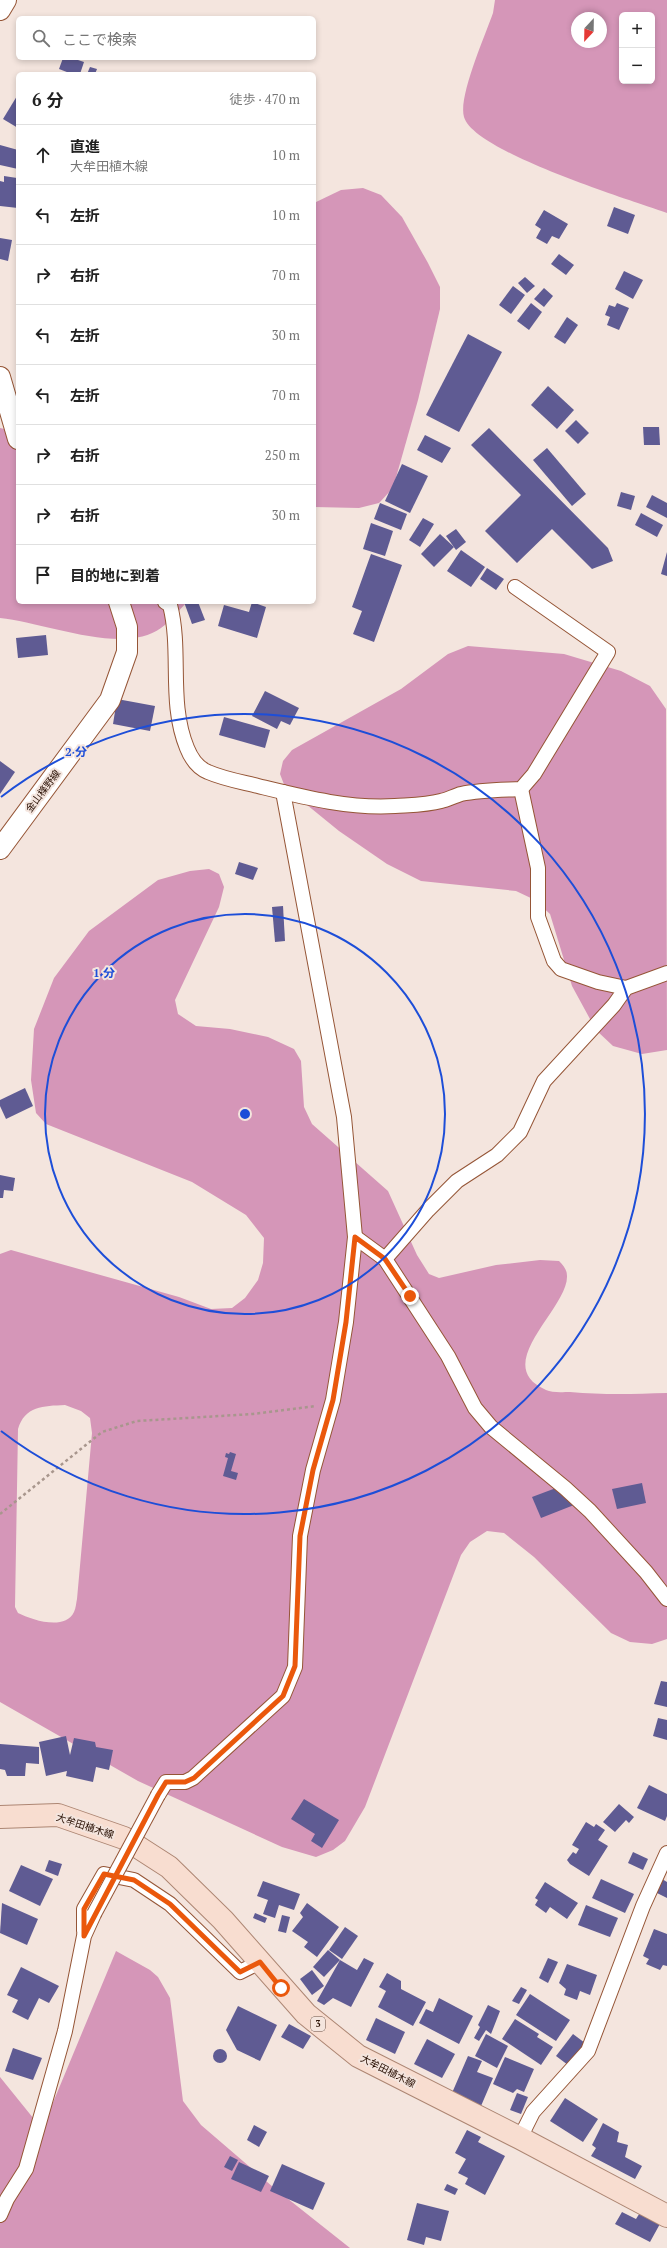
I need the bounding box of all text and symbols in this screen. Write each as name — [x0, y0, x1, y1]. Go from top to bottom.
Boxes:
north arrow — [571, 12, 607, 48]
map controls — [619, 12, 655, 84]
button: + — [619, 12, 655, 48]
search box — [16, 16, 316, 60]
icon: search — [30, 27, 52, 49]
text: ここで検索 — [62, 29, 137, 49]
button: − — [619, 48, 655, 84]
text: 6 分 — [32, 88, 63, 111]
text: 徒歩 · 470 m — [229, 90, 300, 108]
text: 直進 — [70, 136, 100, 156]
icon: ahead — [32, 144, 54, 166]
text: 10 m — [272, 146, 300, 164]
text: 大牟田植木線 — [70, 157, 148, 175]
icon: left — [32, 204, 54, 226]
text: 左折 — [70, 205, 100, 225]
text: 10 m — [272, 206, 300, 224]
icon: right — [32, 264, 54, 286]
text: 右折 — [70, 265, 100, 285]
text: 70 m — [272, 266, 300, 284]
icon: left — [32, 324, 54, 346]
text: 左折 — [70, 325, 100, 345]
text: 30 m — [272, 326, 300, 344]
icon: left — [32, 384, 54, 406]
text: 左折 — [70, 385, 100, 405]
text: 70 m — [272, 386, 300, 404]
icon: right — [32, 444, 54, 466]
text: 右折 — [70, 445, 100, 465]
text: 250 m — [265, 446, 300, 464]
icon: right — [32, 504, 54, 526]
text: 右折 — [70, 505, 100, 525]
text: 30 m — [272, 506, 300, 524]
icon: arrive — [32, 564, 54, 586]
text: 目的地に到着 — [70, 565, 160, 585]
text: 2 分 — [65, 744, 87, 759]
street label: 金山檪野線 — [23, 767, 63, 815]
text: 1 分 — [93, 965, 115, 980]
centre of rings — [238, 1107, 252, 1121]
route end — [401, 1287, 419, 1305]
street label: 大牟田植木線 — [54, 1811, 116, 1841]
route start — [272, 1979, 290, 1997]
road number: 3 — [311, 2017, 325, 2031]
street label: 大牟田植木線 — [358, 2052, 418, 2090]

